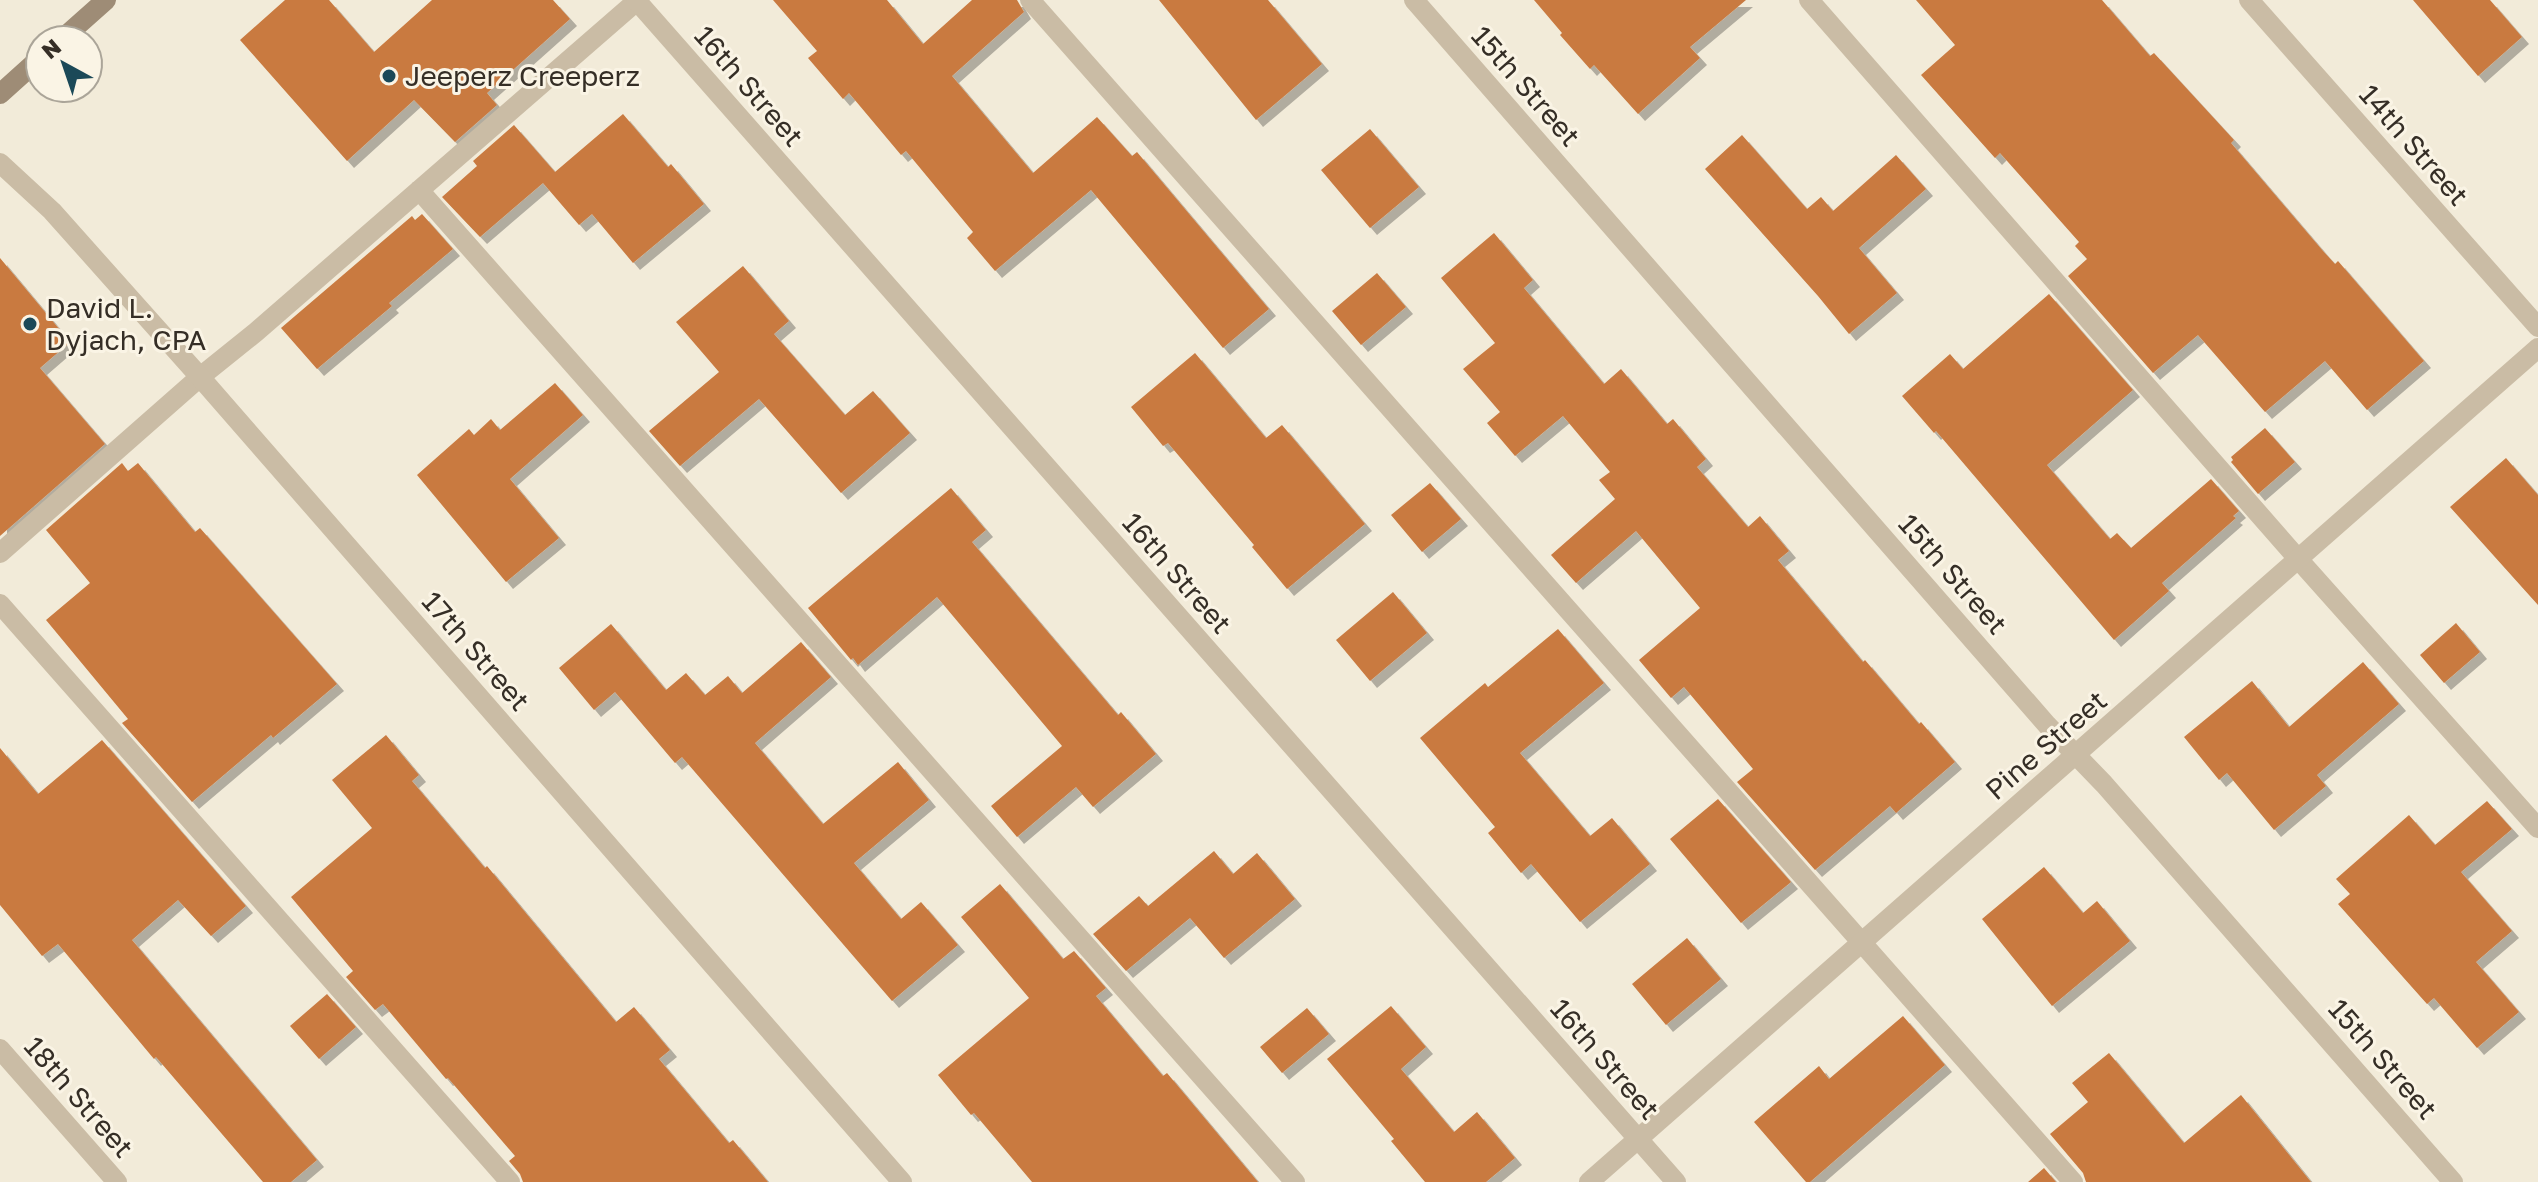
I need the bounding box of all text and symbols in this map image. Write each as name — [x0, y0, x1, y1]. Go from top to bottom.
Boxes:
street label: 16th Street — [688, 19, 811, 153]
street label: 15th Street — [1465, 19, 1587, 152]
north arrow — [24, 24, 104, 104]
text: N — [36, 33, 66, 64]
place label: Jeeperz Creeperz — [405, 59, 640, 92]
marker: Jeeperz Creeperz — [380, 67, 398, 85]
street label: 14th Street — [2353, 78, 2476, 212]
place label: David L. Dyjach, CPA — [46, 291, 207, 356]
marker: David L. Dyjach, CPA — [21, 315, 39, 333]
street label: 16th Street — [1116, 506, 1239, 640]
street label: 15th Street — [1892, 507, 2014, 640]
street label: 17th Street — [416, 584, 537, 717]
street label: Pine Street — [1979, 683, 2113, 806]
street label: 16th Street — [1544, 992, 1667, 1126]
street label: 15th Street — [2322, 992, 2444, 1125]
street label: 18th Street — [18, 1030, 141, 1164]

